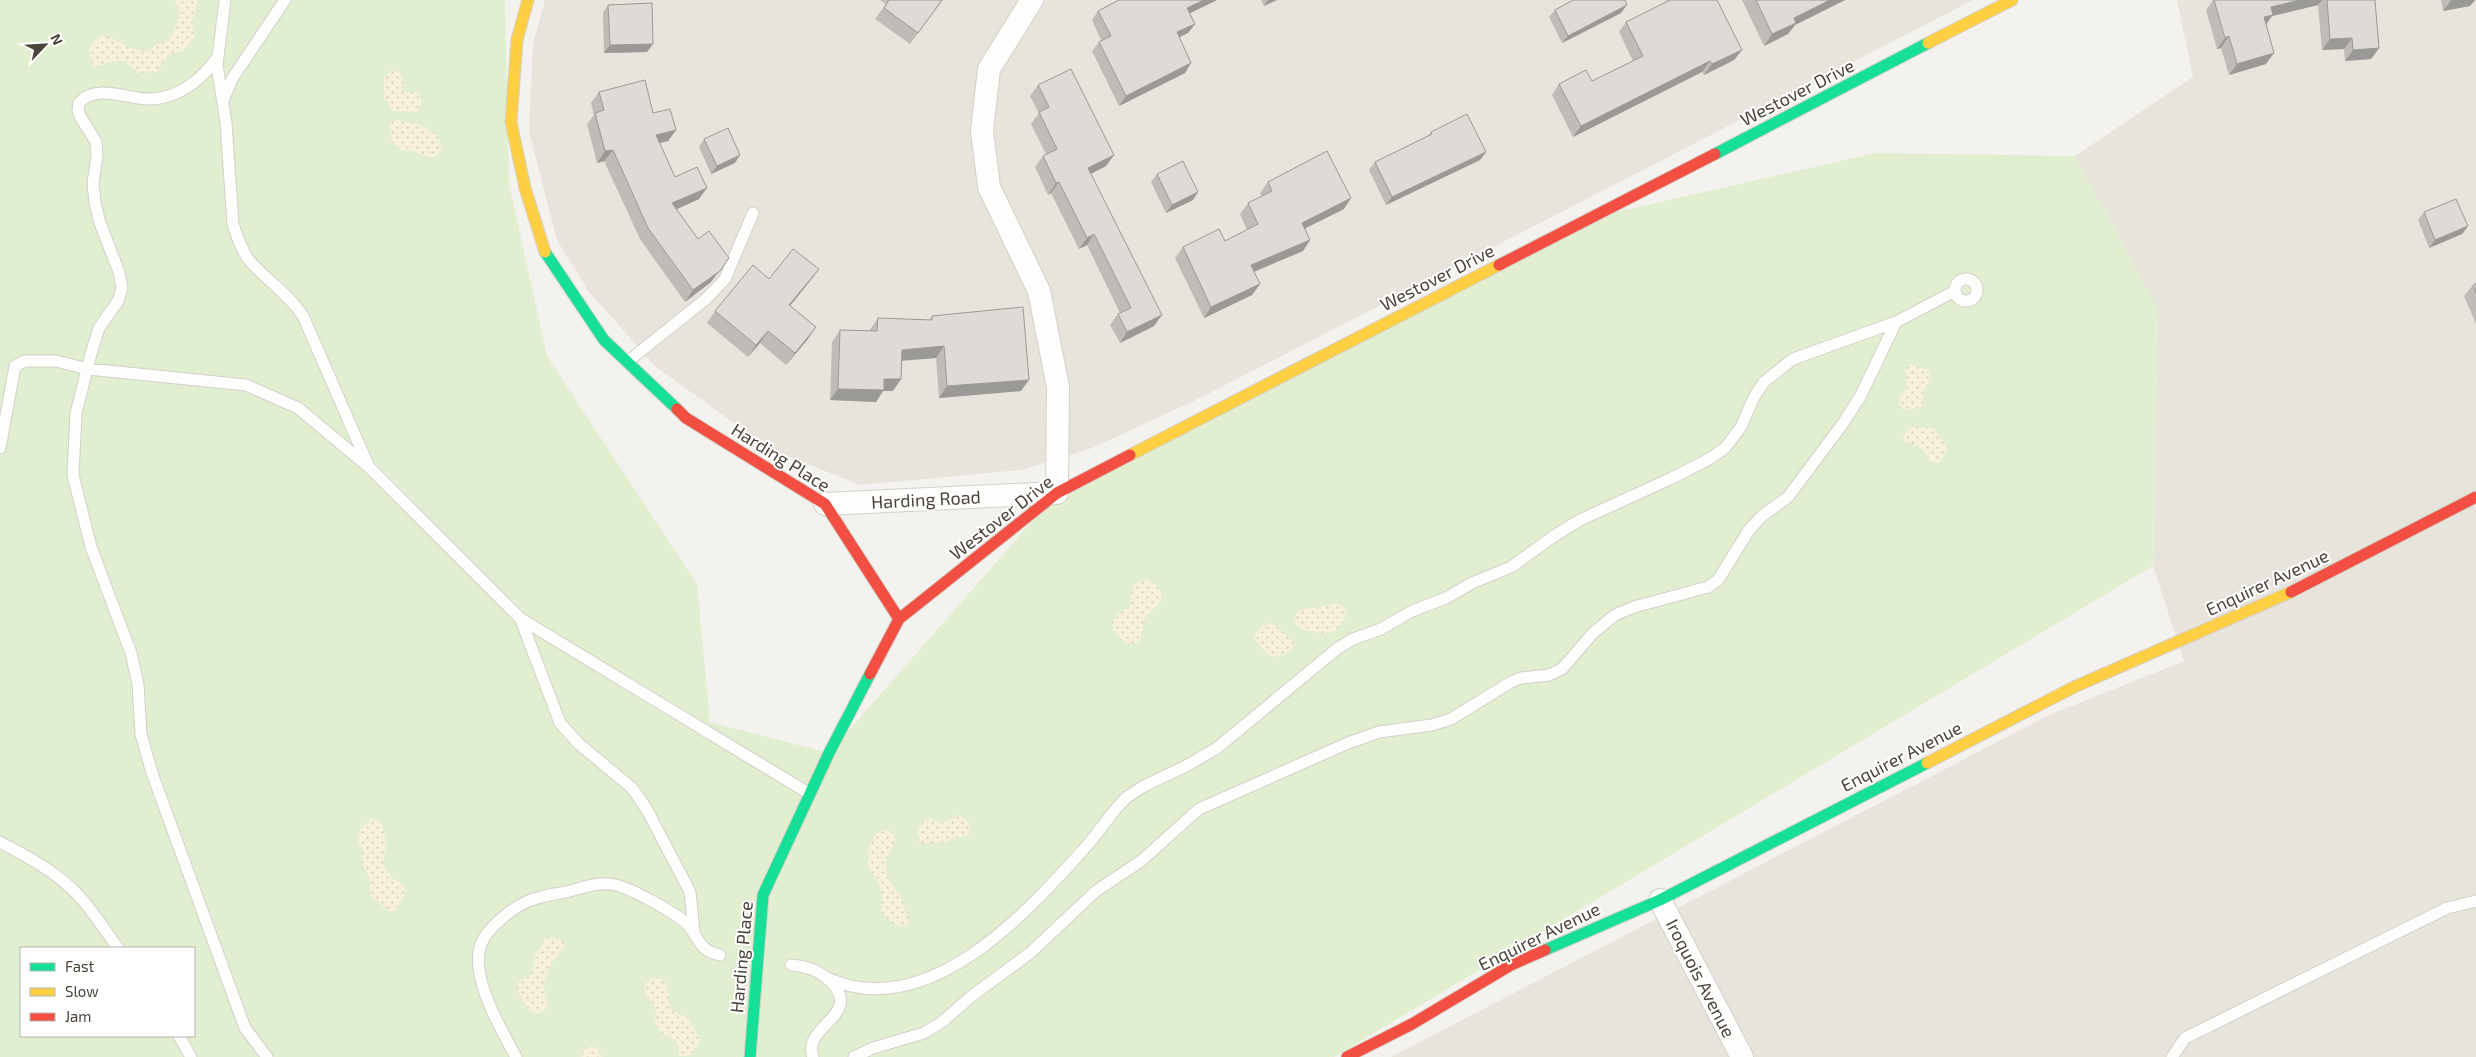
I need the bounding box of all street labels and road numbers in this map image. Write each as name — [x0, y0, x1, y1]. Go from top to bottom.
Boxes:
street label: Westover Drive — [1736, 54, 1858, 130]
street label: Westover Drive — [1376, 239, 1498, 315]
street label: Harding Place — [728, 418, 834, 496]
street label: Westover Drive — [945, 470, 1057, 564]
street label: Harding Road — [871, 485, 981, 513]
street label: Enquirer Avenue — [2202, 544, 2332, 620]
street label: Enquirer Avenue — [1837, 716, 1965, 796]
street label: Enquirer Avenue — [1474, 897, 1604, 975]
street label: Harding Place — [725, 900, 757, 1014]
street label: Iroquois Avenue — [1662, 915, 1740, 1041]

